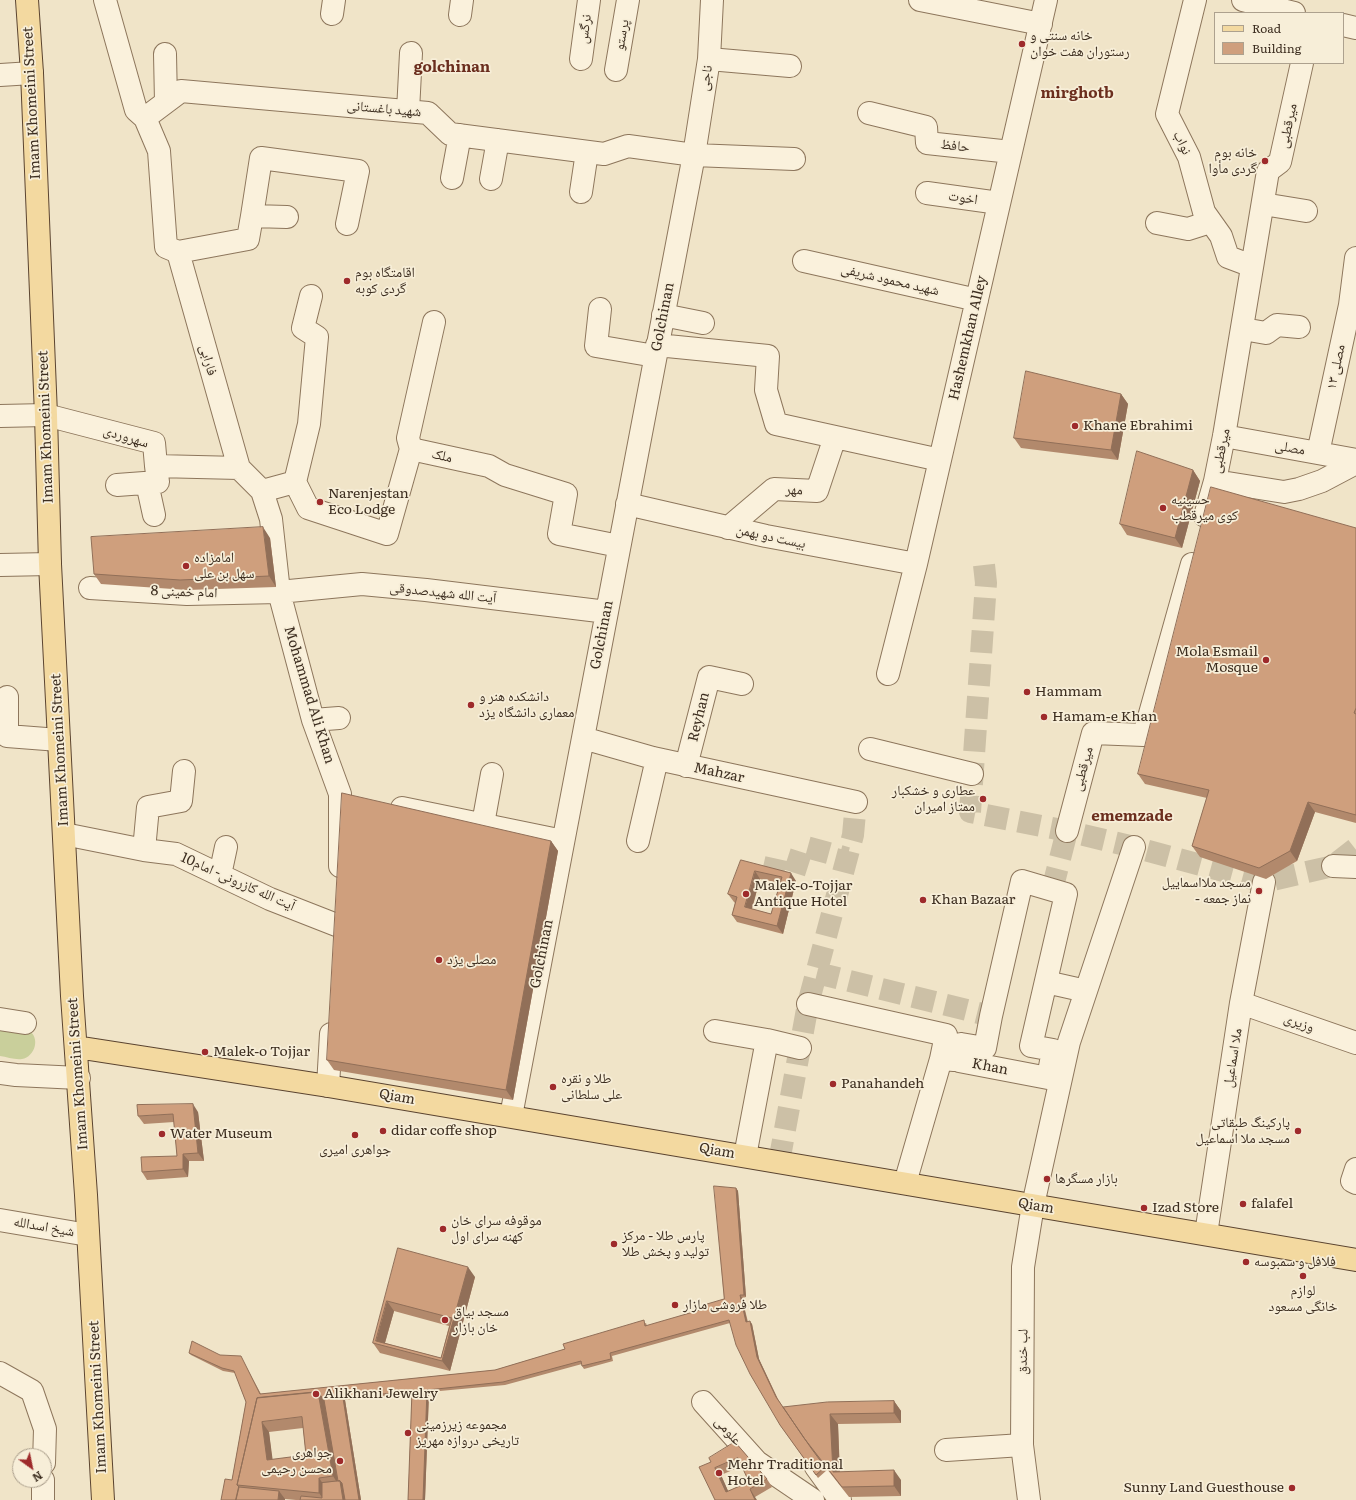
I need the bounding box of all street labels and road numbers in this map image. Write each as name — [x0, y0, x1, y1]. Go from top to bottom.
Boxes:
street label: نرگس — [575, 13, 595, 45]
street label: پرستو — [611, 18, 633, 52]
street label: Imam Khomeini Street — [20, 26, 44, 180]
street label: ناجی — [696, 64, 716, 92]
street label: شهید باغستانی — [346, 97, 422, 121]
street label: میرقطبی — [1275, 102, 1301, 150]
street label: نواب — [1169, 128, 1195, 158]
street label: حافظ — [940, 136, 970, 156]
street label: اخوت — [947, 188, 979, 208]
street label: شهید محمود شریفی — [839, 261, 941, 299]
street label: Hashemkhan Alley — [945, 274, 991, 402]
street label: Golchinan — [648, 281, 678, 353]
street label: فارابی — [196, 342, 220, 378]
street label: مصلی ۱۳ — [1323, 343, 1349, 391]
street label: Imam Khomeini Street — [35, 350, 57, 504]
street label: سهروردی — [101, 422, 151, 452]
street label: میرقطبی — [1208, 427, 1234, 475]
street label: مصلی — [1274, 437, 1306, 459]
street label: ملک — [430, 445, 454, 467]
street label: مهر — [785, 481, 803, 499]
street label: بیست دو بهمن — [735, 521, 807, 553]
street label: آیت الله شهیدصدوقی — [389, 579, 497, 607]
street label: امام خمینی 8 — [150, 582, 218, 602]
street label: Golchinan — [587, 599, 617, 671]
street label: Mohammad Ali Khan — [280, 624, 338, 766]
street label: Imam Khomeini Street — [48, 673, 72, 827]
street label: Reyhan — [685, 691, 713, 743]
street label: میرقطبی — [1069, 745, 1097, 793]
street label: Mahzar — [692, 759, 746, 787]
street label: آیت الله کازرونی- امام10 — [178, 849, 298, 915]
street label: Golchinan — [527, 918, 557, 990]
street label: Imam Khomeini Street — [64, 997, 92, 1151]
street label: وزیری — [1282, 1010, 1316, 1036]
street label: ملا اسماعیل — [1220, 1027, 1246, 1089]
street label: Khan — [970, 1055, 1010, 1079]
street label: Qiam — [378, 1086, 416, 1108]
street label: Qiam — [698, 1140, 736, 1162]
street label: Qiam — [1017, 1195, 1055, 1217]
street label: شیخ اسدالله — [12, 1213, 76, 1241]
street label: Imam Khomeini Street — [86, 1320, 110, 1474]
street label: لب خندق — [1014, 1329, 1032, 1375]
street label: علومی — [711, 1413, 745, 1449]

